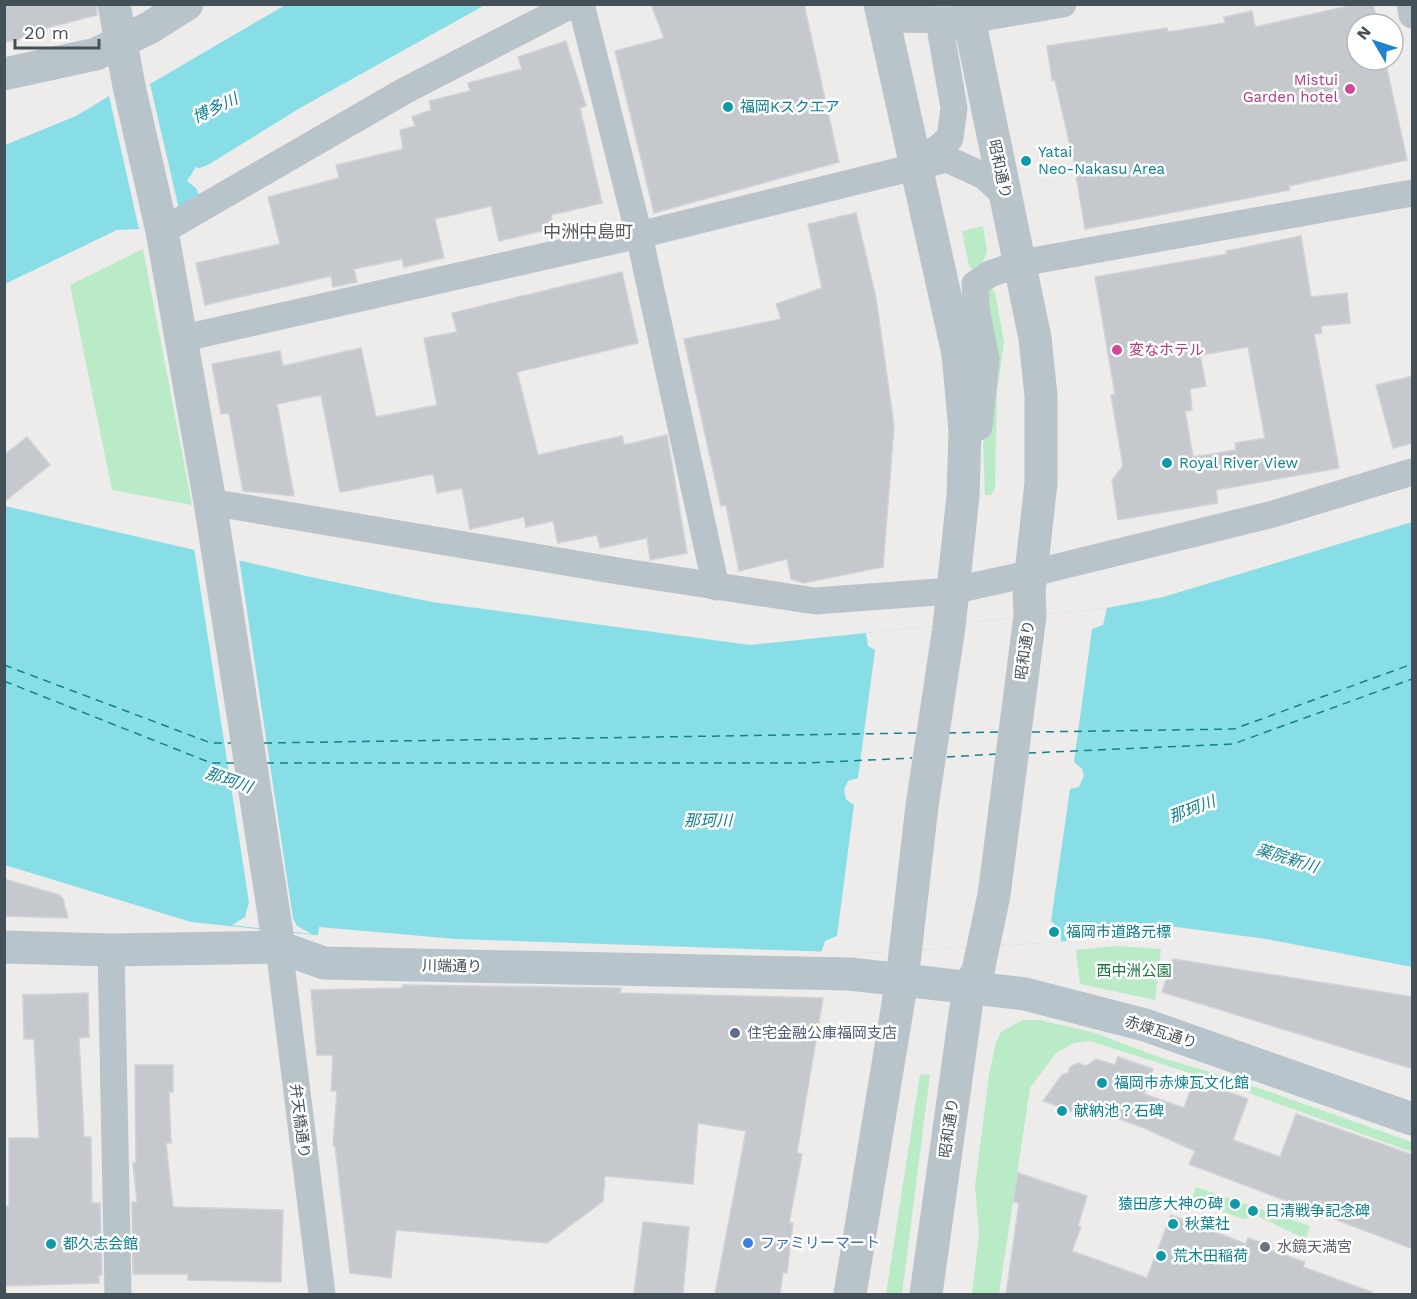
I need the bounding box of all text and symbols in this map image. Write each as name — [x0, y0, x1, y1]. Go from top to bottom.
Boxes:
scale bar — [15, 12, 99, 50]
north arrow — [1345, 12, 1405, 72]
text: 20 m — [24, 22, 69, 43]
text: N — [1353, 22, 1375, 43]
place label: Mistui Garden hotel — [1243, 71, 1338, 106]
marker: Mistui Garden hotel — [1343, 82, 1357, 96]
water label: 博多川 — [189, 88, 243, 127]
place label: 福岡Kスクエア — [740, 98, 840, 116]
marker: 福岡Kスクエア — [721, 100, 735, 114]
street label: 昭和通り — [985, 138, 1015, 200]
place label: Yatai Neo-Nakasu Area — [1038, 143, 1166, 178]
marker: Yatai Neo-Nakasu Area — [1019, 154, 1033, 168]
district label: 中洲中島町 — [543, 221, 633, 242]
place label: 変なホテル — [1129, 341, 1204, 359]
marker: 変なホテル — [1110, 343, 1124, 357]
place label: Royal River View — [1179, 454, 1299, 472]
marker: Royal River View — [1160, 456, 1174, 470]
street label: 昭和通り — [1012, 619, 1038, 681]
water label: 那珂川 — [203, 763, 257, 797]
water label: 那珂川 — [1166, 791, 1220, 826]
water label: 那珂川 — [684, 811, 734, 830]
water label: 薬院新川 — [1254, 840, 1322, 877]
place label: 福岡市道路元標 — [1066, 923, 1171, 941]
marker: 福岡市道路元標 — [1047, 925, 1061, 939]
street label: 川端通り — [422, 956, 482, 976]
park label: 西中洲公園 — [1096, 962, 1172, 980]
street label: 赤煉瓦通り — [1123, 1012, 1199, 1052]
place label: 住宅金融公庫福岡支店 — [747, 1024, 897, 1042]
marker: 住宅金融公庫福岡支店 — [728, 1026, 742, 1040]
place label: 福岡市赤煉瓦文化館 — [1114, 1074, 1249, 1092]
marker: 福岡市赤煉瓦文化館 — [1095, 1076, 1109, 1090]
street label: 弁天橋通り — [286, 1083, 314, 1159]
street label: 昭和通り — [936, 1097, 962, 1159]
place label: 献納池？石碑 — [1074, 1102, 1164, 1120]
marker: 献納池？石碑 — [1055, 1104, 1069, 1118]
place label: 猿田彦大神の碑 — [1118, 1195, 1223, 1213]
marker: 猿田彦大神の碑 — [1228, 1197, 1242, 1211]
place label: 日清戦争記念碑 — [1265, 1202, 1370, 1220]
marker: 日清戦争記念碑 — [1246, 1204, 1260, 1218]
place label: 秋葉社 — [1185, 1215, 1230, 1233]
marker: 秋葉社 — [1166, 1217, 1180, 1231]
place label: ファミリーマート — [760, 1234, 880, 1252]
place label: 都久志会館 — [63, 1235, 138, 1253]
marker: ファミリーマート — [741, 1236, 755, 1250]
marker: 都久志会館 — [44, 1237, 58, 1251]
place label: 水鏡天満宮 — [1277, 1238, 1352, 1256]
marker: 水鏡天満宮 — [1258, 1240, 1272, 1254]
place label: 荒木田稲荷 — [1173, 1247, 1248, 1265]
marker: 荒木田稲荷 — [1154, 1249, 1168, 1263]

